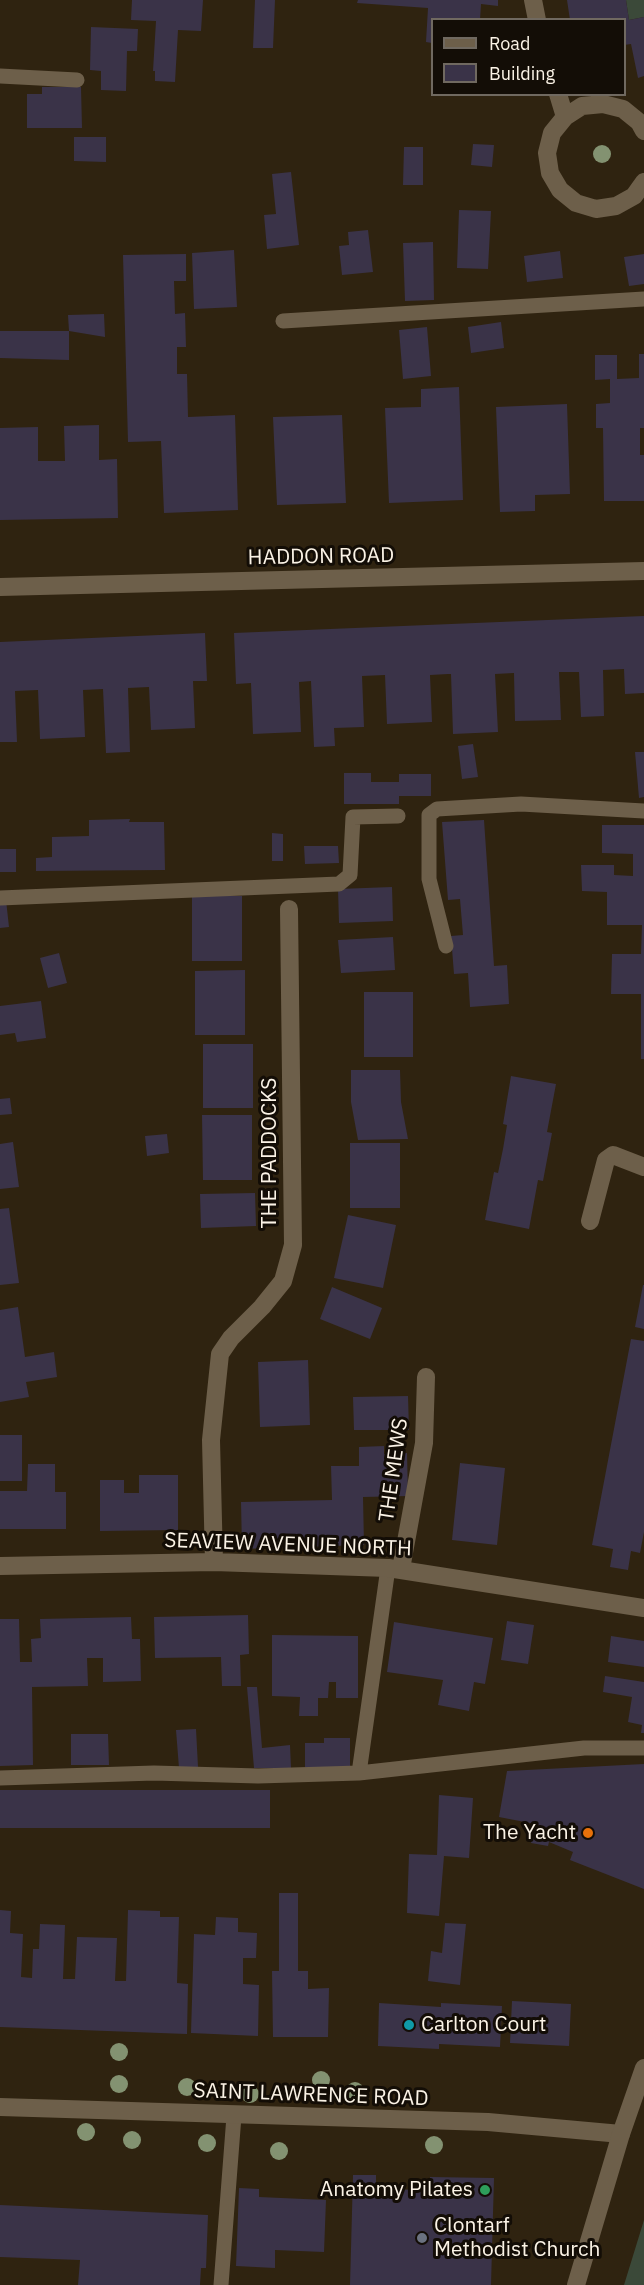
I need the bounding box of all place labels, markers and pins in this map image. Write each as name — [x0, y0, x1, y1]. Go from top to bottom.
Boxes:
place label: The Yacht — [483, 1820, 576, 1846]
marker: The Yacht — [581, 1826, 595, 1840]
place label: Carlton Court — [421, 2012, 546, 2038]
marker: Carlton Court — [402, 2018, 416, 2032]
place label: Anatomy Pilates — [320, 2177, 473, 2203]
marker: Anatomy Pilates — [478, 2183, 492, 2197]
place label: Clontarf Methodist Church — [434, 2213, 600, 2263]
marker: Clontarf Methodist Church — [415, 2231, 429, 2245]

